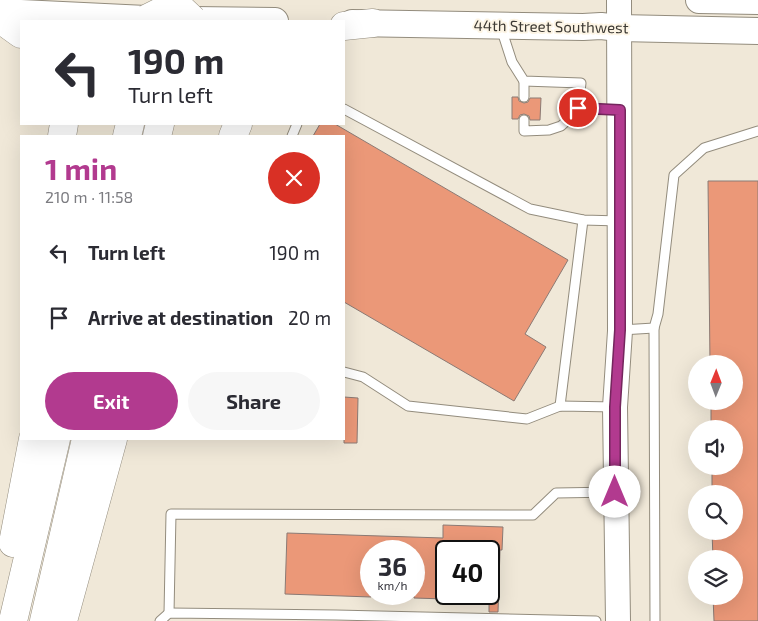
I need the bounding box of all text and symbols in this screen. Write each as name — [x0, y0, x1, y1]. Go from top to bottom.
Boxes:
street label: 44th Street Southwest — [473, 16, 629, 36]
text: 190 m — [128, 39, 224, 81]
icon: left — [45, 40, 110, 105]
text: Turn left — [128, 81, 213, 107]
pin — [557, 87, 599, 129]
icon: arrive — [564, 94, 592, 122]
text: 1 min — [45, 150, 117, 186]
button: close — [268, 152, 320, 204]
text: 210 m · 11:58 — [45, 187, 133, 206]
icon: left — [45, 239, 73, 267]
text: Turn left — [88, 241, 165, 264]
text: 190 m — [269, 241, 320, 264]
icon: arrive — [45, 304, 73, 332]
text: Arrive at destination — [88, 306, 273, 329]
text: 20 m — [288, 306, 331, 329]
north arrow — [688, 355, 742, 410]
map controls — [688, 355, 743, 605]
button: Exit — [45, 372, 178, 430]
button: Share — [188, 372, 320, 430]
button: sound — [688, 420, 743, 475]
position arrow — [588, 465, 640, 517]
button: search — [688, 485, 743, 540]
speed limit sign: 40 — [435, 540, 500, 605]
button: layers — [688, 550, 743, 605]
text: 36 — [378, 551, 407, 581]
text: km/h — [378, 578, 407, 592]

